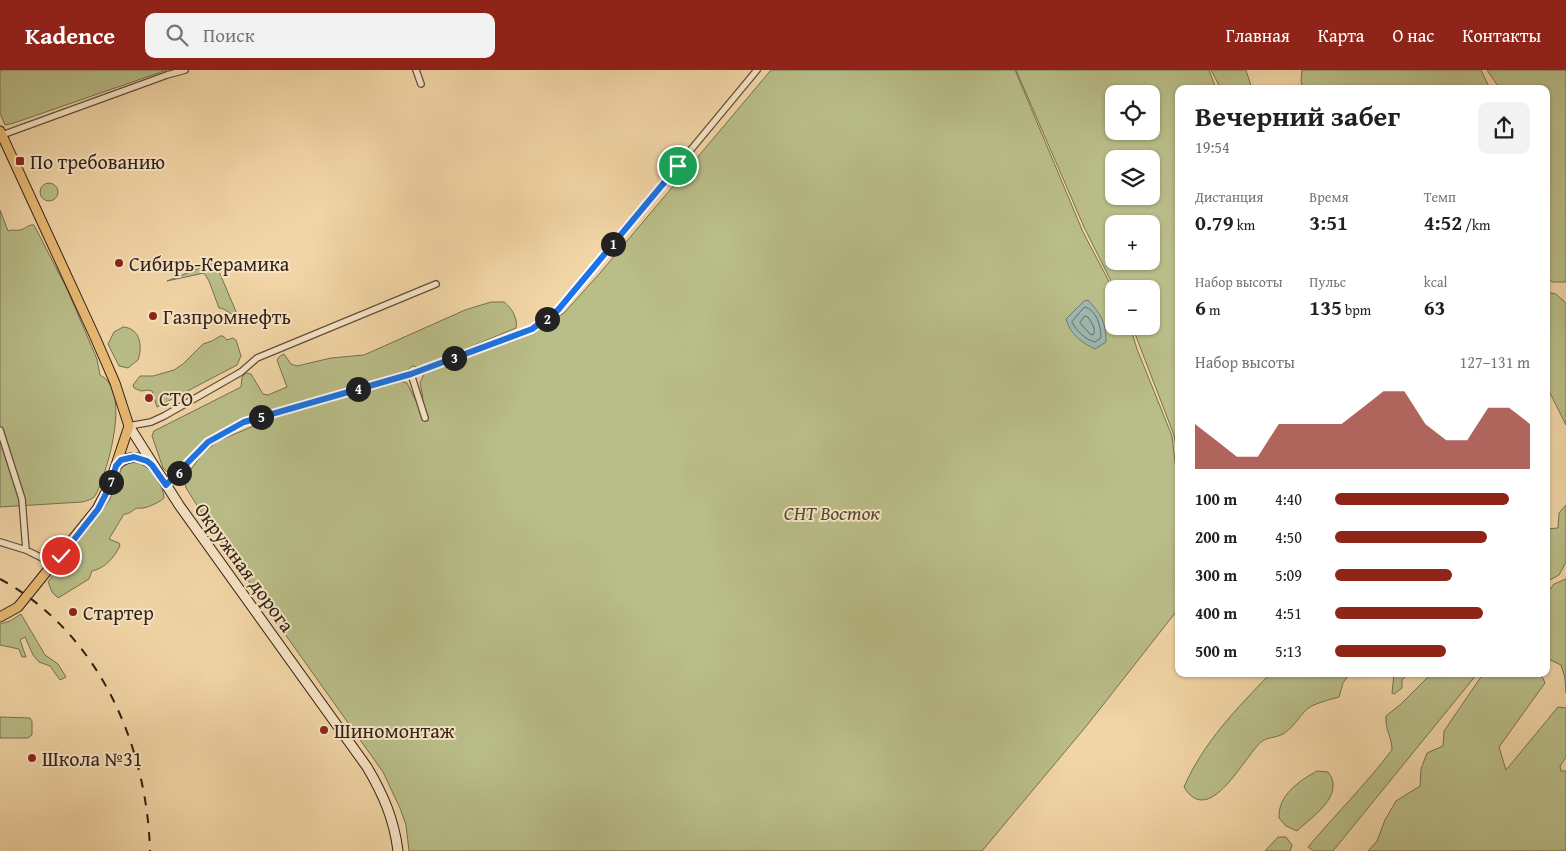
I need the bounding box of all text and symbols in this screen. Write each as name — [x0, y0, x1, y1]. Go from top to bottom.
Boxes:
search box — [145, 13, 495, 58]
text: Kadence — [25, 18, 115, 53]
icon: search — [163, 21, 191, 49]
text: Поиск — [203, 21, 255, 49]
text: Главная — [1226, 22, 1290, 49]
text: Карта — [1318, 22, 1364, 49]
text: О нас — [1392, 22, 1434, 49]
text: Контакты — [1462, 22, 1541, 49]
map controls — [1105, 85, 1160, 335]
button: locate — [1105, 85, 1160, 140]
text: Вечерний забег — [1195, 95, 1400, 136]
button: share — [1478, 102, 1530, 154]
text: 19:54 — [1195, 135, 1230, 159]
pin — [657, 145, 699, 187]
place label: По требованию — [30, 147, 165, 176]
button: layers — [1105, 150, 1160, 205]
icon: arrive — [664, 152, 692, 180]
marker: По требованию — [14, 155, 26, 167]
text: Дистанция — [1195, 187, 1263, 207]
text: Время — [1309, 187, 1348, 207]
text: Темп — [1424, 187, 1456, 207]
text: 0.79 — [1195, 207, 1234, 238]
text: 3:51 — [1309, 207, 1348, 238]
text: 4:52 — [1424, 207, 1462, 238]
button: + — [1105, 215, 1160, 270]
text: km — [1234, 215, 1255, 235]
text: /km — [1462, 215, 1490, 235]
pin: 1 — [600, 232, 626, 256]
text: 1 — [610, 234, 617, 254]
place label: Сибирь-Керамика — [129, 249, 290, 278]
marker: Сибирь-Керамика — [113, 257, 125, 269]
text: Набор высоты — [1195, 272, 1282, 292]
text: Пульс — [1309, 272, 1346, 292]
text: kcal — [1424, 272, 1448, 292]
button: − — [1105, 280, 1160, 335]
text: 6 — [1195, 292, 1206, 323]
text: 135 — [1309, 292, 1342, 323]
text: 63 — [1424, 292, 1445, 323]
text: m — [1206, 300, 1220, 320]
text: bpm — [1342, 300, 1371, 320]
place label: Газпромнефть — [163, 302, 291, 331]
pin: 2 — [534, 306, 560, 332]
text: 2 — [544, 309, 551, 329]
marker: Газпромнефть — [147, 310, 159, 322]
pin: 3 — [442, 346, 466, 370]
text: 3 — [451, 348, 458, 368]
text: Набор высоты — [1195, 350, 1295, 374]
text: 127–131 m — [1460, 350, 1530, 374]
pin: 4 — [346, 376, 370, 402]
text: 4 — [355, 379, 362, 399]
place label: СТО — [159, 384, 193, 413]
marker: СТО — [143, 392, 155, 404]
pin: 5 — [248, 404, 274, 430]
text: 5 — [258, 407, 265, 427]
pin: 6 — [166, 460, 192, 486]
text: 6 — [176, 463, 183, 483]
pin: 7 — [98, 470, 124, 494]
text: 7 — [108, 472, 115, 492]
text: 100 m — [1195, 487, 1237, 511]
text: 4:40 — [1275, 487, 1302, 511]
street label: Окружная дорога — [188, 496, 302, 638]
park label: СНТ Восток — [784, 498, 880, 527]
text: 200 m — [1195, 525, 1237, 549]
text: 4:50 — [1275, 525, 1302, 549]
pin — [40, 535, 82, 577]
icon: check — [47, 542, 75, 570]
text: 300 m — [1195, 563, 1237, 587]
text: 5:09 — [1275, 563, 1302, 587]
place label: Стартер — [83, 598, 154, 627]
text: 400 m — [1195, 601, 1237, 625]
text: 4:51 — [1275, 601, 1302, 625]
marker: Стартер — [67, 606, 79, 618]
text: 500 m — [1195, 639, 1237, 663]
text: 5:13 — [1275, 639, 1302, 663]
place label: Шиномонтаж — [334, 716, 455, 745]
marker: Шиномонтаж — [318, 724, 330, 736]
place label: Школа №31 — [42, 744, 142, 773]
marker: Школа №31 — [26, 752, 38, 764]

